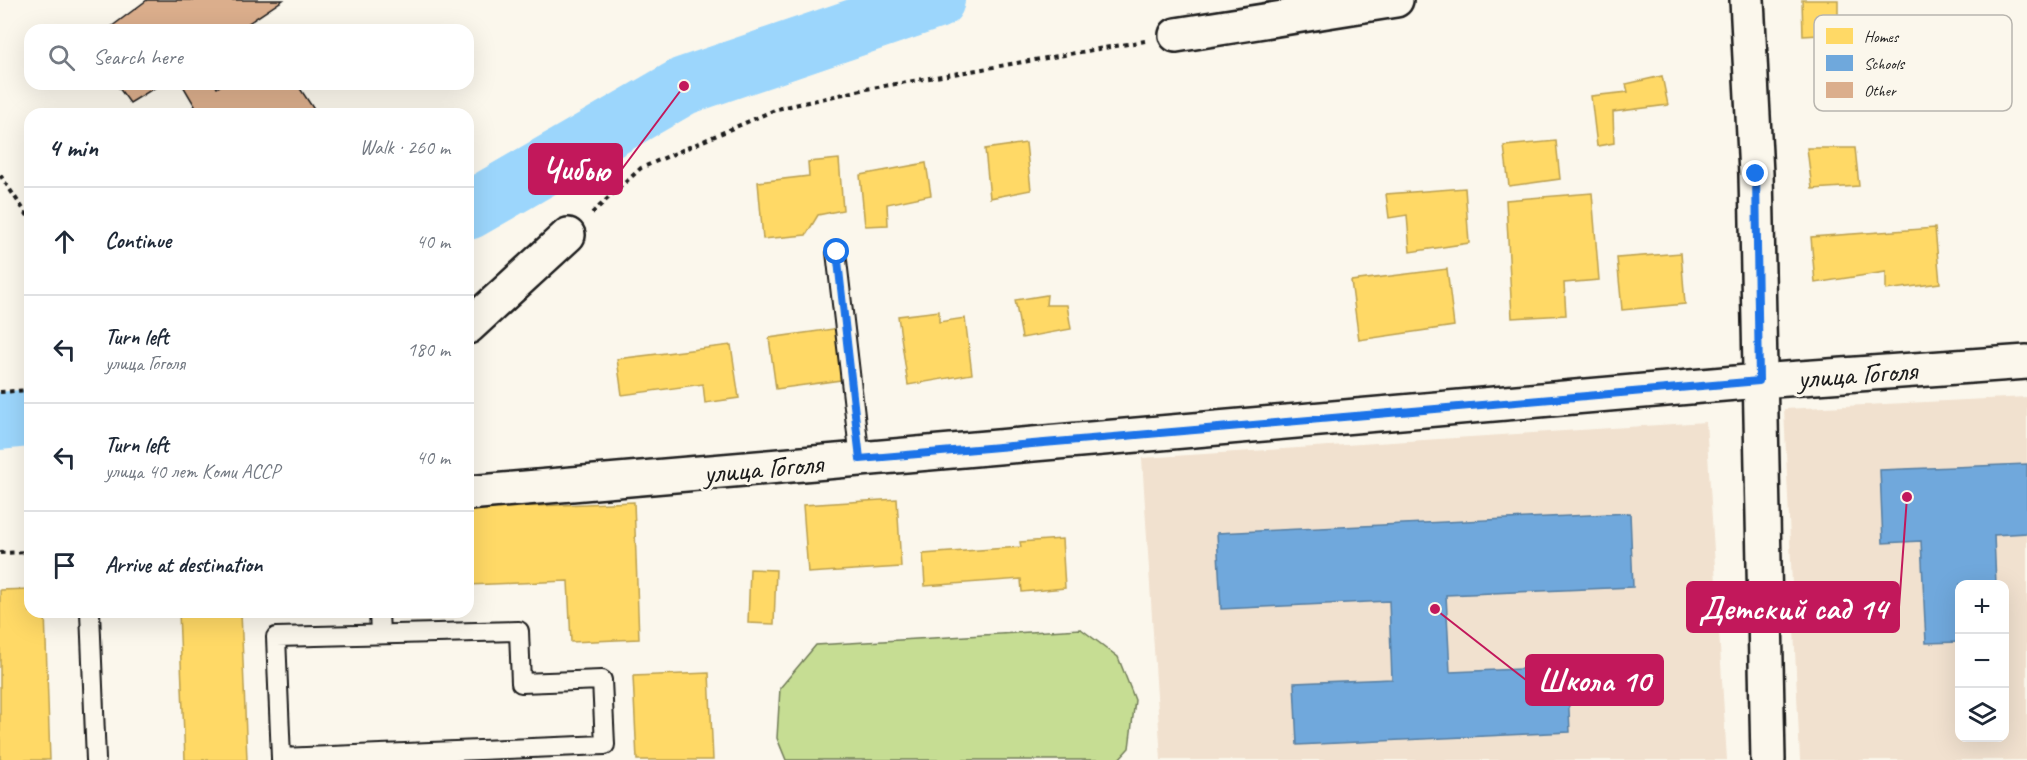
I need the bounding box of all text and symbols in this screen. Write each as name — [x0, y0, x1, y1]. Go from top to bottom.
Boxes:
legend — [1814, 15, 2012, 111]
search box — [24, 24, 474, 90]
text: Homes — [1864, 27, 1900, 47]
icon: search — [45, 41, 78, 74]
text: Search here — [93, 43, 183, 71]
text: Schools — [1864, 54, 1905, 74]
text: Other — [1864, 81, 1897, 101]
text: 4 min — [48, 131, 98, 164]
text: Walk · 260 m — [360, 135, 450, 160]
callout: Чибью — [529, 144, 622, 194]
text: Чибью — [542, 149, 612, 190]
route end — [1742, 160, 1768, 186]
icon: ahead — [48, 225, 81, 258]
text: Continue — [105, 227, 171, 255]
text: 40 m — [416, 229, 450, 254]
route start — [823, 238, 849, 264]
text: Turn left — [105, 323, 169, 351]
icon: left — [48, 333, 81, 366]
text: 180 m — [407, 337, 450, 362]
text: улица Гоголя — [105, 351, 185, 376]
street label: улица Гоголя — [1794, 351, 1921, 397]
text: Turn left — [105, 431, 169, 459]
icon: left — [48, 441, 81, 474]
street label: улица Гоголя — [700, 444, 827, 492]
text: 40 m — [416, 445, 450, 470]
text: улица 40 лет Коми АССР — [105, 459, 280, 484]
icon: arrive — [48, 549, 81, 582]
text: Arrive at destination — [105, 551, 262, 579]
map controls — [1955, 580, 2009, 742]
button: + — [1955, 580, 2009, 634]
callout: Детский сад 14 — [1687, 582, 1899, 632]
text: Детский сад 14 — [1699, 588, 1891, 629]
button: − — [1955, 634, 2009, 688]
callout: Школа 10 — [1526, 655, 1663, 705]
text: Школа 10 — [1538, 660, 1654, 701]
button: layers — [1955, 688, 2009, 742]

